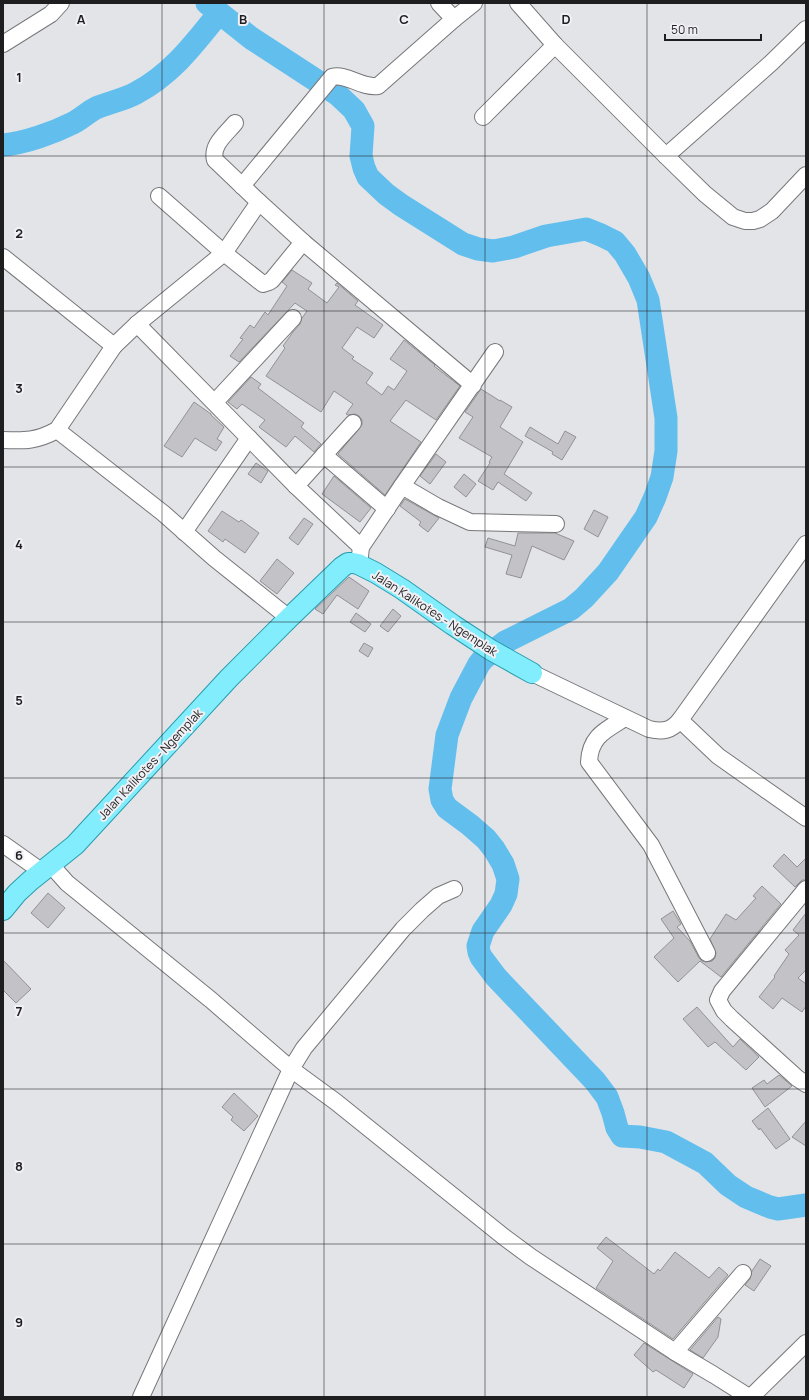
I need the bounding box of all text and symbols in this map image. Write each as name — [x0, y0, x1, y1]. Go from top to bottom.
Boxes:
text: A — [77, 10, 86, 28]
text: B — [239, 10, 247, 28]
text: C — [399, 10, 409, 28]
text: D — [561, 10, 571, 28]
scale bar — [665, 16, 761, 42]
text: 50 m — [671, 21, 698, 38]
text: 1 — [16, 68, 22, 86]
text: 2 — [15, 224, 23, 242]
text: 3 — [15, 379, 23, 397]
text: 4 — [15, 535, 23, 553]
street label: Jalan Kalikotes - Ngemplak — [369, 566, 502, 660]
text: 5 — [15, 691, 23, 709]
street label: Jalan Kalikotes - Ngemplak — [94, 704, 207, 823]
text: 6 — [15, 846, 23, 864]
text: 7 — [16, 1002, 23, 1020]
text: 8 — [15, 1157, 23, 1175]
text: 9 — [15, 1313, 23, 1331]

